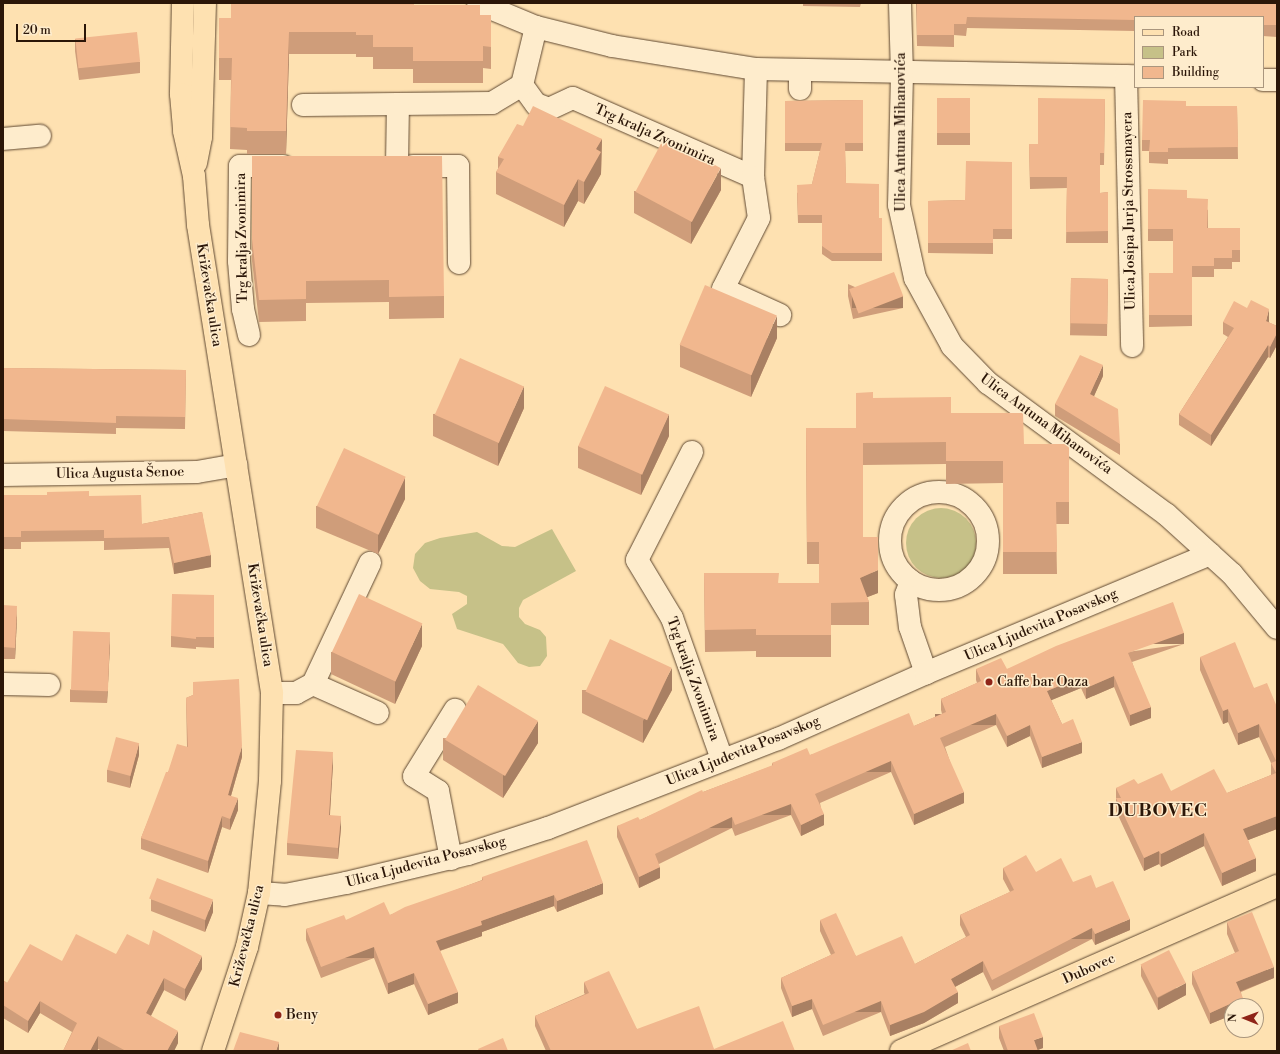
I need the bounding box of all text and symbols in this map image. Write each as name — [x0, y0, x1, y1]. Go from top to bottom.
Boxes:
scale bar — [18, 16, 88, 42]
legend — [1134, 16, 1264, 88]
text: 20 m — [23, 23, 51, 38]
text: Road — [1172, 25, 1200, 40]
text: Park — [1172, 45, 1197, 60]
street label: Ulica Antuna Mihanovića — [893, 52, 909, 212]
text: Building — [1172, 65, 1219, 80]
street label: Trg kralja Zvonimira — [592, 101, 718, 169]
street label: Ulica Josipa Jurja Strossmayera — [1119, 112, 1139, 310]
street label: Trg kralja Zvonimira — [232, 173, 252, 303]
street label: Križevačka ulica — [193, 242, 225, 348]
street label: Ulica Antuna Mihanovića — [977, 370, 1115, 478]
street label: Ulica Augusta Šenoe — [56, 463, 184, 483]
street label: Križevačka ulica — [244, 562, 276, 668]
street label: Ulica Ljudevita Posavskog — [962, 585, 1120, 665]
street label: Trg kralja Zvonimira — [663, 615, 723, 743]
place label: Caffe bar Oaza — [997, 674, 1088, 690]
marker: Caffe bar Oaza — [984, 677, 994, 687]
street label: Ulica Ljudevita Posavskog — [664, 712, 822, 790]
district label: DUBOVEC — [1108, 800, 1208, 822]
street label: Ulica Ljudevita Posavskog — [344, 833, 508, 891]
street label: Križevačka ulica — [226, 883, 268, 989]
street label: Dubovec — [1060, 950, 1118, 988]
north arrow — [1224, 998, 1264, 1038]
place label: Beny — [286, 1007, 318, 1023]
marker: Beny — [273, 1010, 283, 1020]
text: N — [1226, 1013, 1240, 1022]

